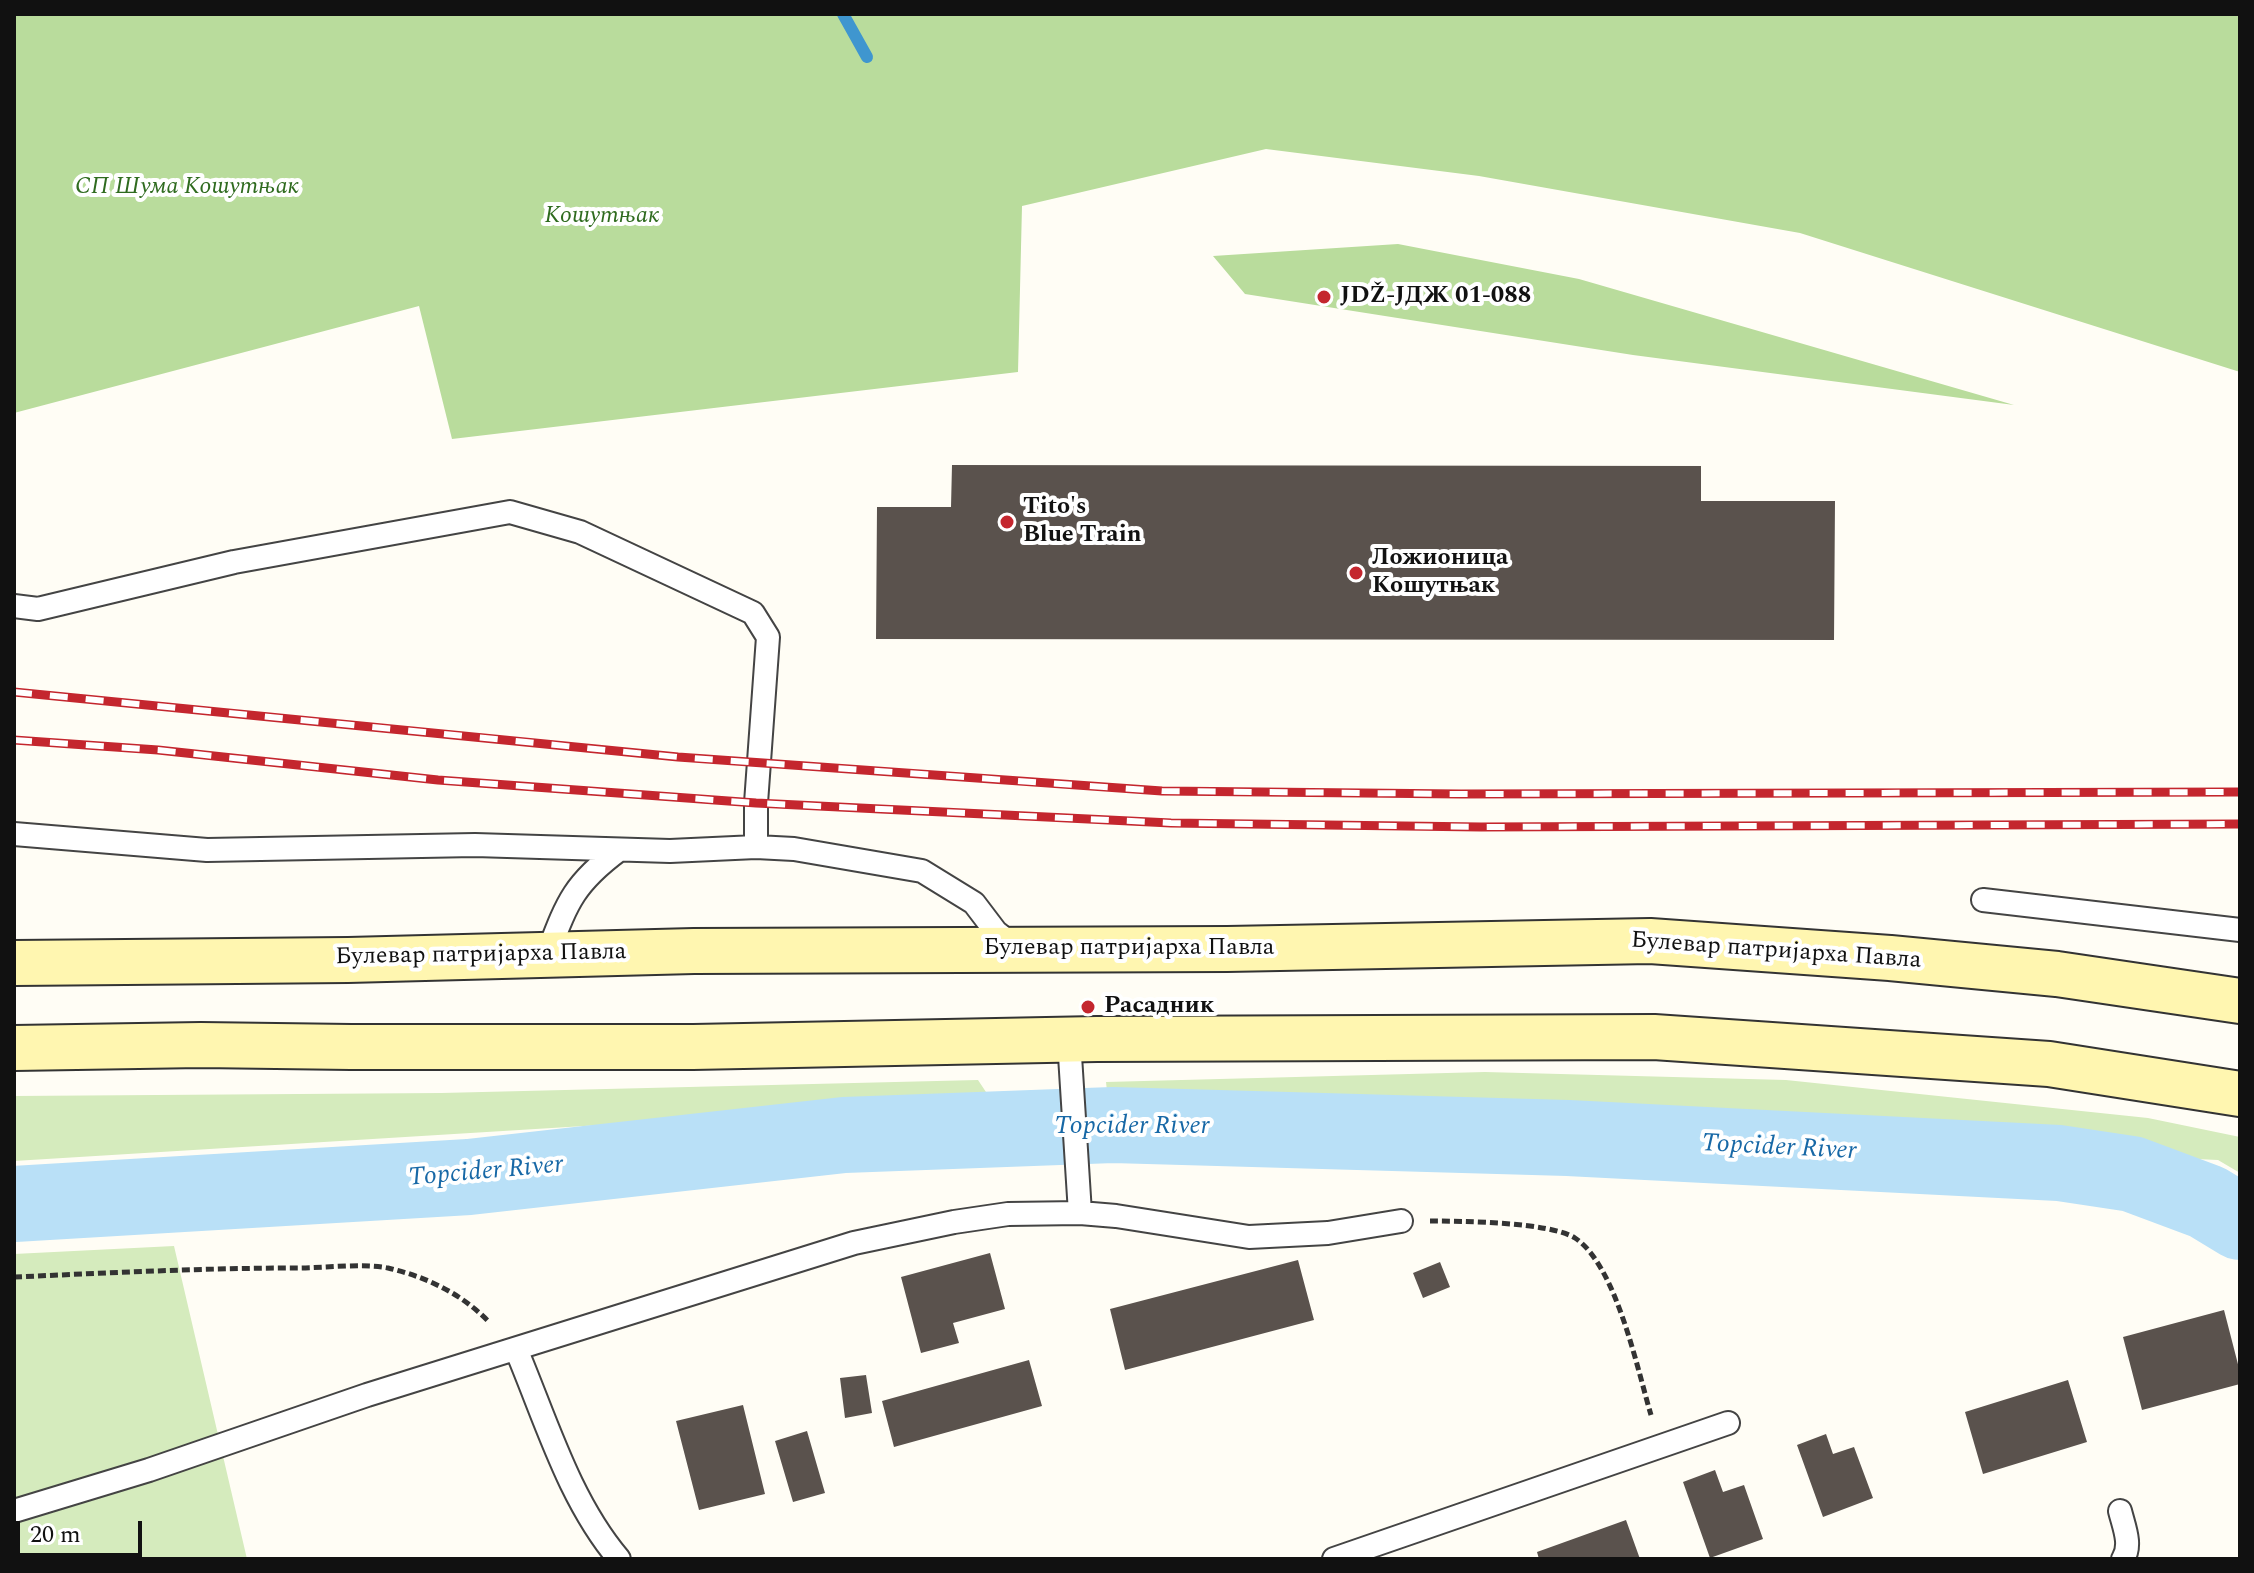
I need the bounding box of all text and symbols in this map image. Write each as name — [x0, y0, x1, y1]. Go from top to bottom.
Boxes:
park label: СП Шума Кошутњак — [75, 174, 299, 202]
park label: Кошутњак — [545, 203, 659, 231]
place label: JDŽ-JДЖ 01-088 — [1340, 283, 1531, 311]
marker: JDŽ-JДЖ 01-088 — [1315, 288, 1333, 306]
place label: Tito's Blue Train — [1023, 494, 1141, 550]
marker: Tito's Blue Train — [998, 513, 1016, 531]
place label: Ложионица Кошутњак — [1372, 545, 1508, 601]
marker: Ложионица Кошутњак — [1347, 564, 1365, 582]
street label: Булевар патријарха Павла — [1630, 927, 1922, 977]
street label: Булевар патријарха Павла — [983, 935, 1275, 963]
street label: Булевар патријарха Павла — [335, 939, 627, 973]
place label: Расадник — [1104, 993, 1214, 1021]
marker: Расадник — [1079, 998, 1097, 1016]
water label: Topcider River — [1054, 1112, 1210, 1144]
water label: Topcider River — [1701, 1129, 1857, 1169]
water label: Topcider River — [407, 1151, 565, 1195]
scale bar — [20, 1505, 146, 1555]
text: 20 m — [30, 1517, 81, 1553]

